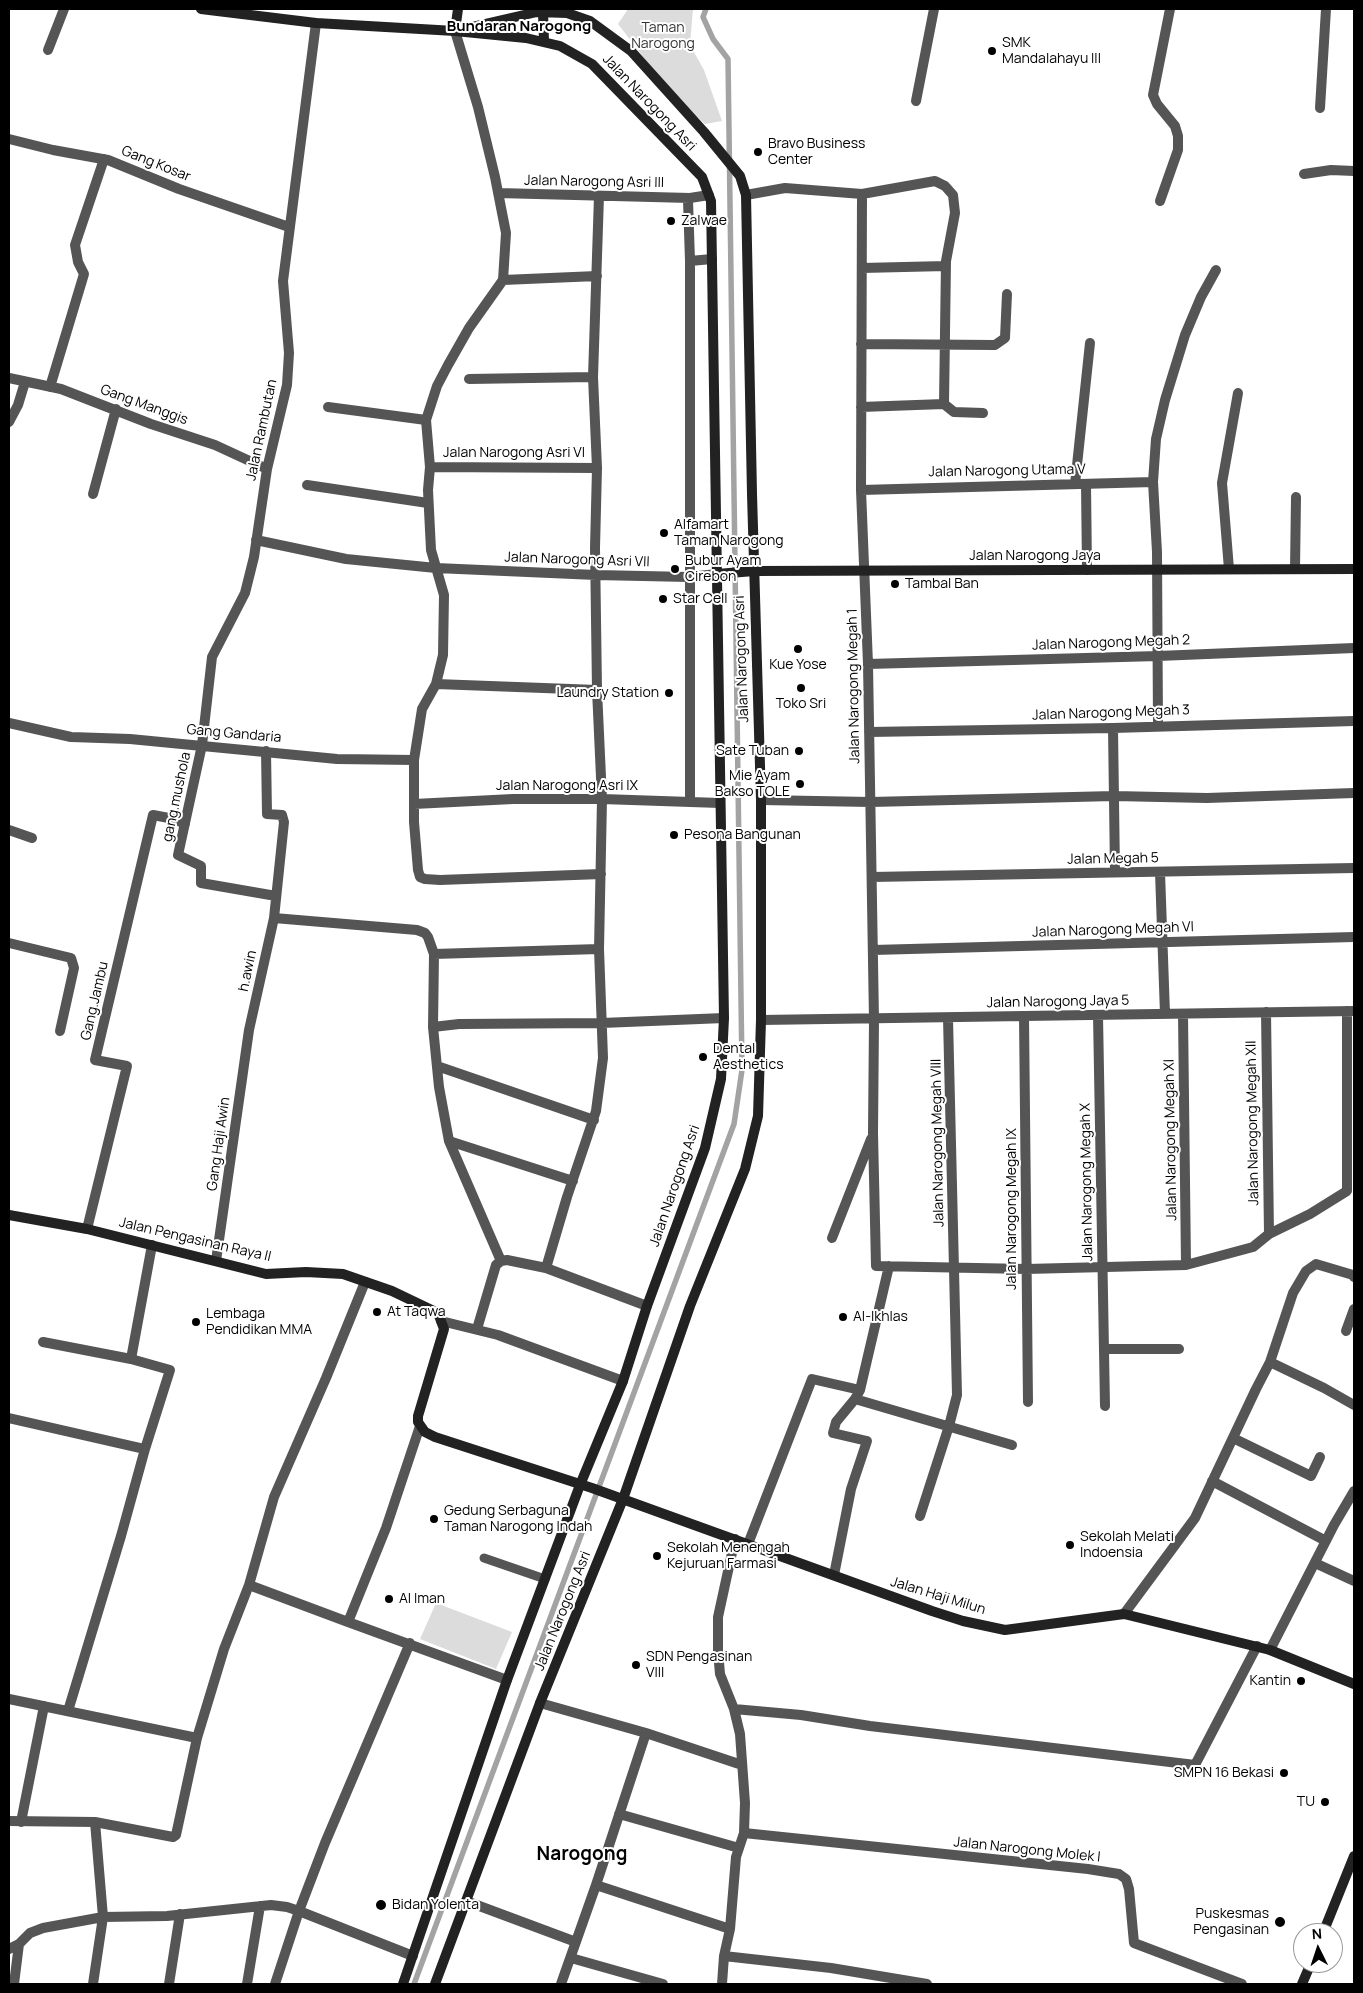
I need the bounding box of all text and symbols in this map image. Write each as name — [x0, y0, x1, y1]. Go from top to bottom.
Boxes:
district label: Bundaran Narogong — [447, 18, 591, 36]
park label: Taman Narogong — [631, 20, 695, 52]
place label: SMK Mandalahayu III — [1002, 35, 1101, 68]
marker: SMK Mandalahayu III — [986, 45, 998, 57]
street label: Jalan Narogong Asri — [599, 51, 699, 155]
place label: Bravo Business Center — [768, 136, 865, 168]
street label: Gang Kosar — [119, 143, 193, 185]
marker: Bravo Business Center — [752, 146, 764, 158]
street label: Jalan Narogong Asri III — [524, 172, 664, 192]
place label: Zalwae — [681, 213, 727, 229]
marker: Zalwae — [665, 215, 677, 227]
street label: Jalan Rambutan — [243, 378, 281, 482]
street label: Gang Manggis — [98, 381, 190, 429]
street label: Jalan Narogong Asri VI — [443, 445, 585, 461]
street label: Jalan Narogong Utama V — [928, 461, 1086, 481]
place label: Alfamart Taman Narogong — [674, 517, 784, 550]
marker: Alfamart Taman Narogong — [658, 527, 670, 539]
street label: Jalan Narogong Jaya — [969, 548, 1101, 564]
street label: Jalan Narogong Asri VII — [504, 549, 650, 571]
place label: Bubur Ayam Cirebon — [685, 553, 761, 586]
marker: Bubur Ayam Cirebon — [669, 563, 681, 575]
place label: Tambal Ban — [905, 576, 979, 592]
marker: Tambal Ban — [889, 578, 901, 590]
place label: Star Cell — [673, 591, 728, 607]
marker: Star Cell — [657, 593, 669, 605]
street label: Jalan Narogong Asri — [731, 595, 753, 723]
street label: Jalan Narogong Megah 1 — [844, 608, 864, 764]
street label: Jalan Narogong Megah 2 — [1032, 632, 1190, 654]
marker: Kue Yose — [792, 643, 804, 655]
place label: Kue Yose — [769, 657, 827, 673]
marker: Toko Sri — [795, 682, 807, 694]
place label: Laundry Station — [557, 685, 659, 701]
marker: Laundry Station — [663, 687, 675, 699]
place label: Toko Sri — [776, 696, 826, 712]
street label: Jalan Narogong Megah 3 — [1032, 702, 1190, 724]
street label: Gang Gandaria — [186, 721, 282, 747]
place label: Sate Tuban — [716, 743, 789, 759]
marker: Sate Tuban — [793, 745, 805, 757]
street label: gang.mushola — [159, 751, 195, 843]
place label: Mie Ayam Bakso TOLE — [715, 768, 790, 800]
street label: Jalan Narogong Asri IX — [496, 778, 638, 794]
marker: Mie Ayam Bakso TOLE — [794, 778, 806, 790]
place label: Pesona Bangunan — [684, 827, 801, 843]
marker: Pesona Bangunan — [668, 829, 680, 841]
street label: Jalan Megah 5 — [1067, 850, 1159, 868]
street label: Jalan Narogong Megah VI — [1032, 919, 1194, 941]
street label: h.awin — [235, 949, 261, 993]
street label: Gang.Jambu — [78, 960, 112, 1042]
street label: Jalan Narogong Jaya 5 — [987, 992, 1129, 1012]
street label: Jalan Narogong Megah XII — [1243, 1040, 1263, 1206]
place label: Dental Aesthetics — [713, 1041, 783, 1074]
marker: Dental Aesthetics — [697, 1051, 709, 1063]
street label: Jalan Narogong Megah VIII — [928, 1059, 948, 1227]
street label: Jalan Narogong Megah XI — [1161, 1059, 1181, 1221]
street label: Gang Haji Awin — [204, 1096, 234, 1192]
street label: Jalan Narogong Megah X — [1077, 1103, 1097, 1261]
street label: Jalan Narogong Asri — [646, 1123, 704, 1249]
street label: Jalan Narogong Megah IX — [1004, 1128, 1020, 1290]
street label: Jalan Pengasinan Raya II — [117, 1214, 273, 1266]
place label: At Taqwa — [387, 1304, 446, 1320]
place label: Lembaga Pendidikan MMA — [206, 1306, 312, 1338]
marker: At Taqwa — [371, 1306, 383, 1318]
place label: Al-Ikhlas — [853, 1309, 908, 1325]
marker: Al-Ikhlas — [837, 1311, 849, 1323]
marker: Lembaga Pendidikan MMA — [190, 1316, 202, 1328]
place label: Gedung Serbaguna Taman Narogong Indah — [444, 1503, 592, 1535]
marker: Gedung Serbaguna Taman Narogong Indah — [428, 1513, 440, 1525]
place label: Sekolah Melati Indoensia — [1080, 1529, 1174, 1561]
marker: Sekolah Melati Indoensia — [1064, 1539, 1076, 1551]
place label: Sekolah Menengah Kejuruan Farmasi — [667, 1540, 790, 1572]
street label: Jalan Narogong Asri — [531, 1549, 595, 1673]
marker: Sekolah Menengah Kejuruan Farmasi — [651, 1550, 663, 1562]
street label: Jalan Haji Milun — [889, 1574, 987, 1618]
place label: Al Iman — [399, 1591, 445, 1607]
marker: Al Iman — [383, 1593, 395, 1605]
place label: SDN Pengasinan VIII — [646, 1649, 752, 1681]
marker: SDN Pengasinan VIII — [630, 1659, 642, 1671]
place label: Kantin — [1249, 1673, 1291, 1689]
marker: Kantin — [1295, 1675, 1307, 1687]
place label: SMPN 16 Bekasi — [1174, 1765, 1274, 1781]
marker: SMPN 16 Bekasi — [1278, 1767, 1290, 1779]
place label: TU — [1297, 1794, 1315, 1810]
marker: TU — [1319, 1796, 1331, 1808]
street label: Jalan Narogong Molek I — [953, 1834, 1101, 1866]
district label: Narogong — [537, 1844, 627, 1866]
place label: Bidan Yolenta — [392, 1897, 479, 1913]
marker: Bidan Yolenta — [374, 1898, 388, 1912]
place label: Puskesmas Pengasinan — [1193, 1906, 1269, 1938]
marker: Puskesmas Pengasinan — [1273, 1915, 1287, 1929]
north arrow — [1293, 1923, 1343, 1973]
text: N — [1311, 1924, 1323, 1943]

